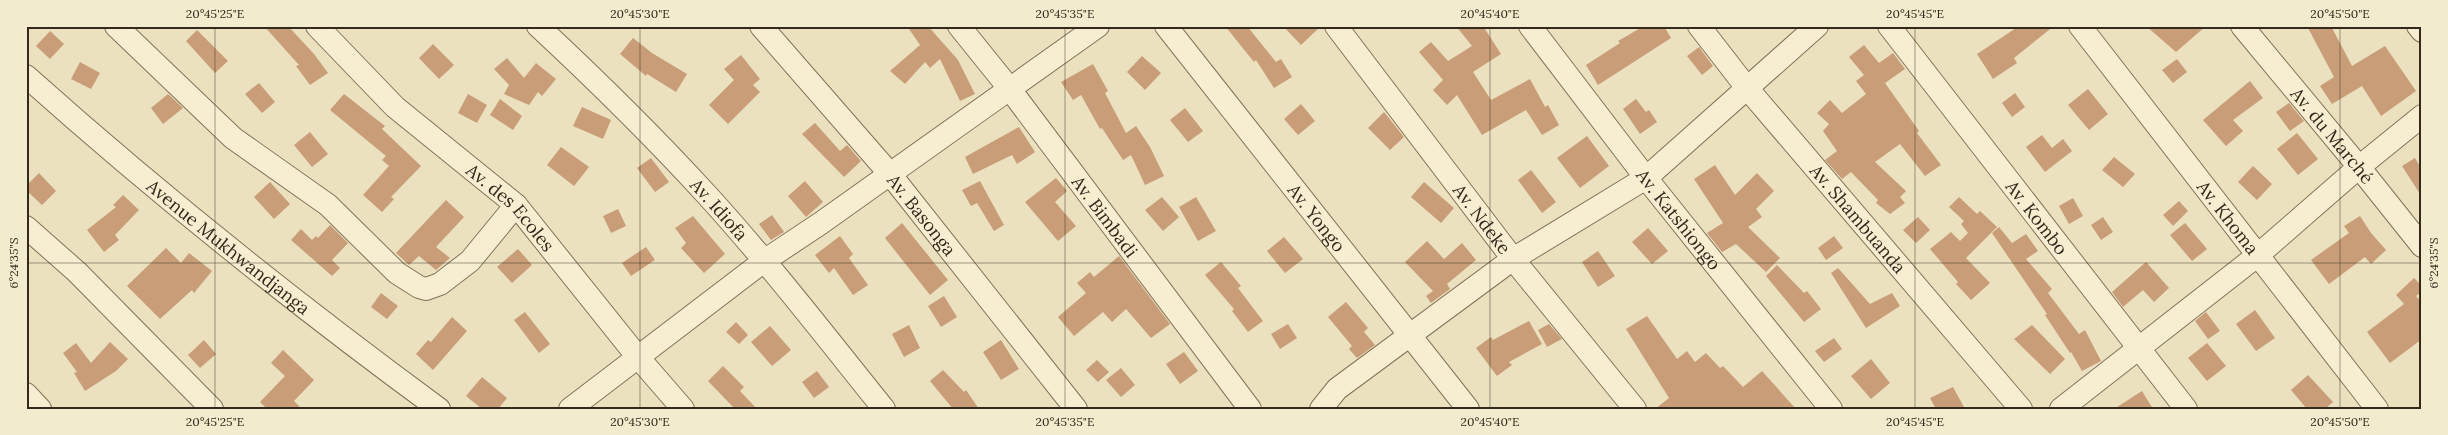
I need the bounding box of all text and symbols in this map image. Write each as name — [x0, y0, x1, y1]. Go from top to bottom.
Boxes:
text: 20°45'25"E — [186, 6, 244, 21]
text: 20°45'30"E — [610, 6, 670, 21]
text: 20°45'35"E — [1036, 6, 1094, 21]
text: 20°45'40"E — [1461, 6, 1519, 21]
text: 20°45'45"E — [1886, 6, 1944, 21]
text: 20°45'50"E — [2310, 6, 2370, 21]
street label: Av. du Marché — [2285, 82, 2379, 188]
street label: Av. des Ecoles — [461, 157, 560, 256]
street label: Av. Shambuanda — [1805, 158, 1911, 278]
street label: Av. Katshiongo — [1631, 163, 1726, 274]
street label: Av. Basonga — [882, 168, 962, 260]
street label: Av. Bimbadi — [1067, 170, 1143, 262]
street label: Avenue Mukhwandjanga — [142, 173, 315, 319]
street label: Av. Idiofa — [685, 173, 753, 245]
street label: Av. Kombo — [2001, 175, 2073, 259]
street label: Av. Khoma — [2192, 175, 2264, 259]
street label: Av. Yongo — [1283, 178, 1351, 256]
street label: Av. Ndeke — [1448, 178, 1516, 258]
text: 6°24'35"S — [6, 237, 21, 289]
text: 6°24'35"S — [2426, 237, 2441, 289]
text: 20°45'25"E — [186, 414, 244, 429]
text: 20°45'30"E — [610, 414, 670, 429]
text: 20°45'35"E — [1036, 414, 1094, 429]
text: 20°45'40"E — [1461, 414, 1519, 429]
text: 20°45'45"E — [1886, 414, 1944, 429]
text: 20°45'50"E — [2310, 414, 2370, 429]

